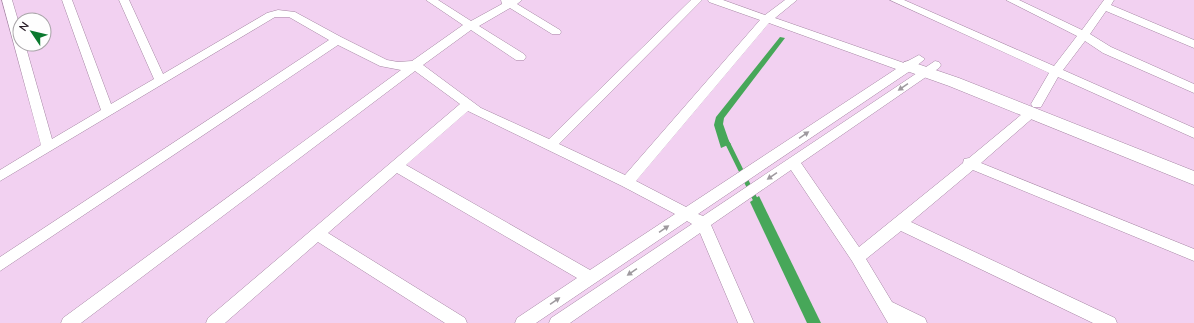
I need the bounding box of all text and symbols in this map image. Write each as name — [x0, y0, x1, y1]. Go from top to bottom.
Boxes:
north arrow — [12, 12, 52, 52]
text: N — [16, 19, 33, 34]
one-way arrow — [897, 83, 908, 91]
one-way arrow — [798, 132, 810, 139]
one-way arrow — [767, 172, 777, 180]
one-way arrow — [658, 225, 669, 233]
one-way arrow — [626, 268, 637, 276]
one-way arrow — [550, 297, 561, 305]

